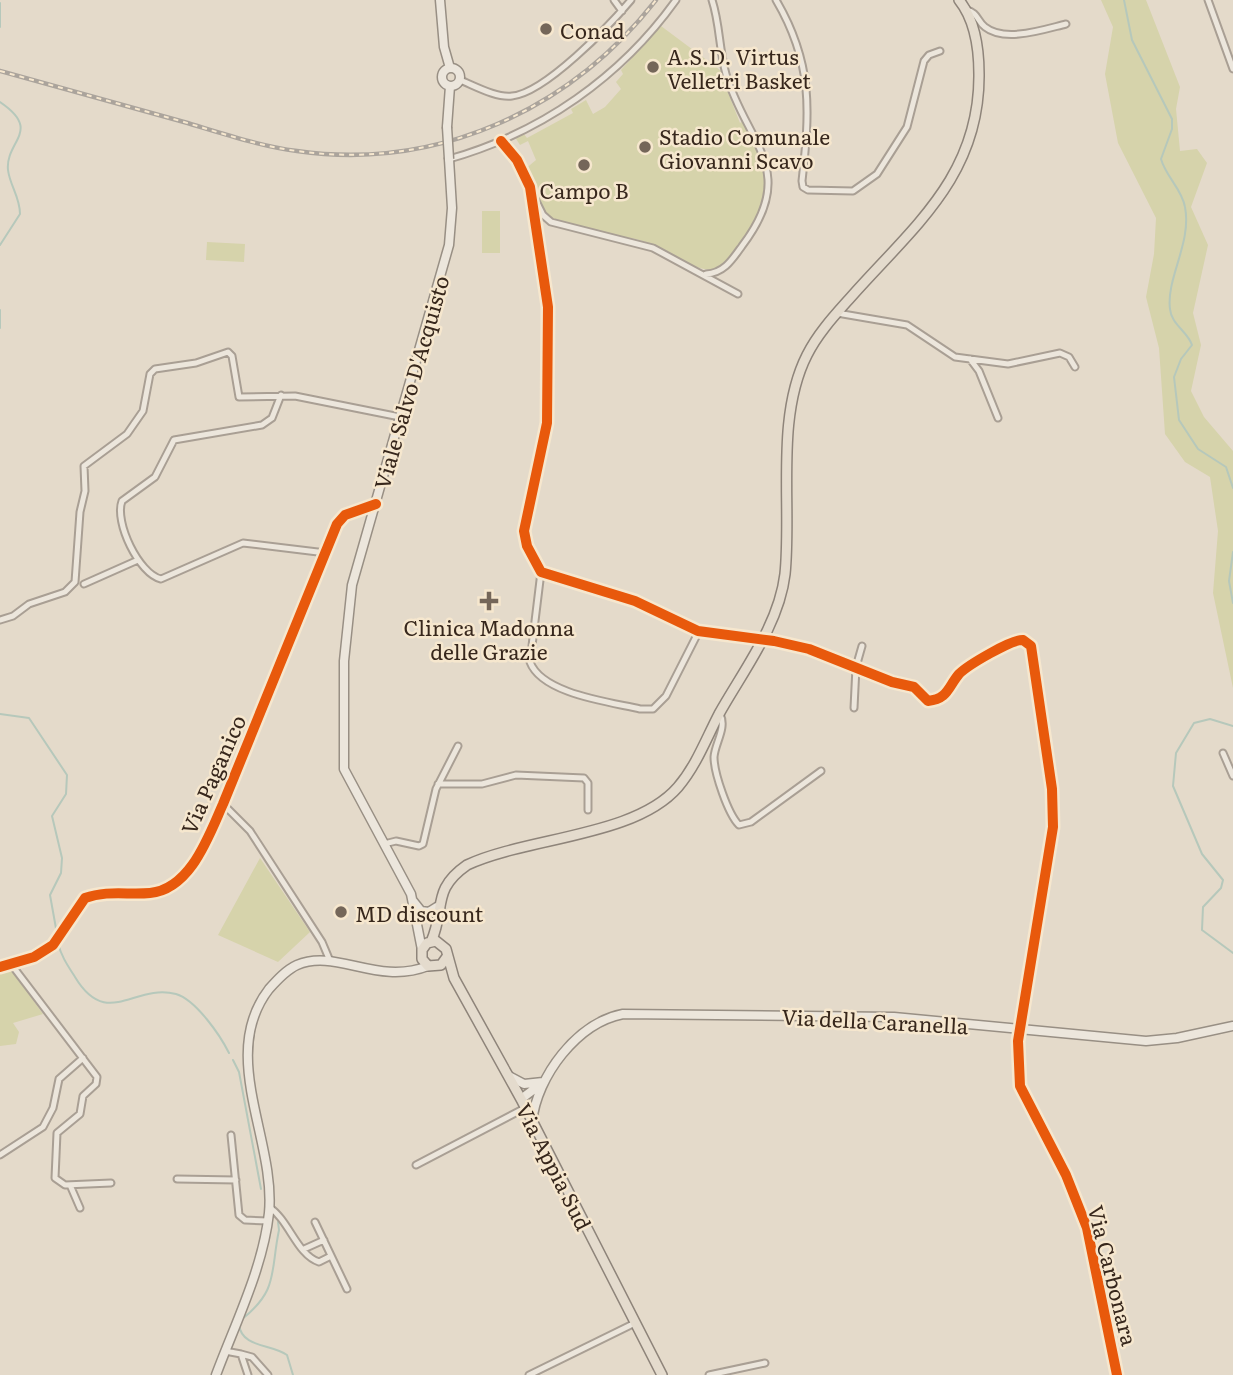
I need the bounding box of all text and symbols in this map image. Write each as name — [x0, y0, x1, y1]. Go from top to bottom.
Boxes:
place label: Conad — [560, 14, 625, 45]
marker: Conad — [538, 21, 554, 37]
place label: A.S.D. Virtus Velletri Basket — [667, 40, 811, 95]
marker: A.S.D. Virtus Velletri Basket — [645, 59, 661, 75]
place label: Stadio Comunale Giovanni Scavo — [659, 120, 830, 175]
marker: Stadio Comunale Giovanni Scavo — [637, 139, 653, 155]
marker: Campo B — [576, 157, 592, 173]
place label: Campo B — [539, 174, 629, 205]
street label: Viale Salvo D'Acquisto — [365, 272, 455, 492]
marker: Clinica Madonna delle Grazie — [479, 591, 499, 611]
place label: Clinica Madonna delle Grazie — [404, 611, 575, 666]
street label: Via Paganico — [172, 709, 252, 839]
place label: MD discount — [355, 897, 484, 928]
marker: MD discount — [333, 904, 349, 920]
street label: Via della Caranella — [781, 1000, 970, 1040]
street label: Via Appia Sud — [510, 1097, 601, 1235]
street label: Via Carbonara — [1082, 1201, 1147, 1349]

